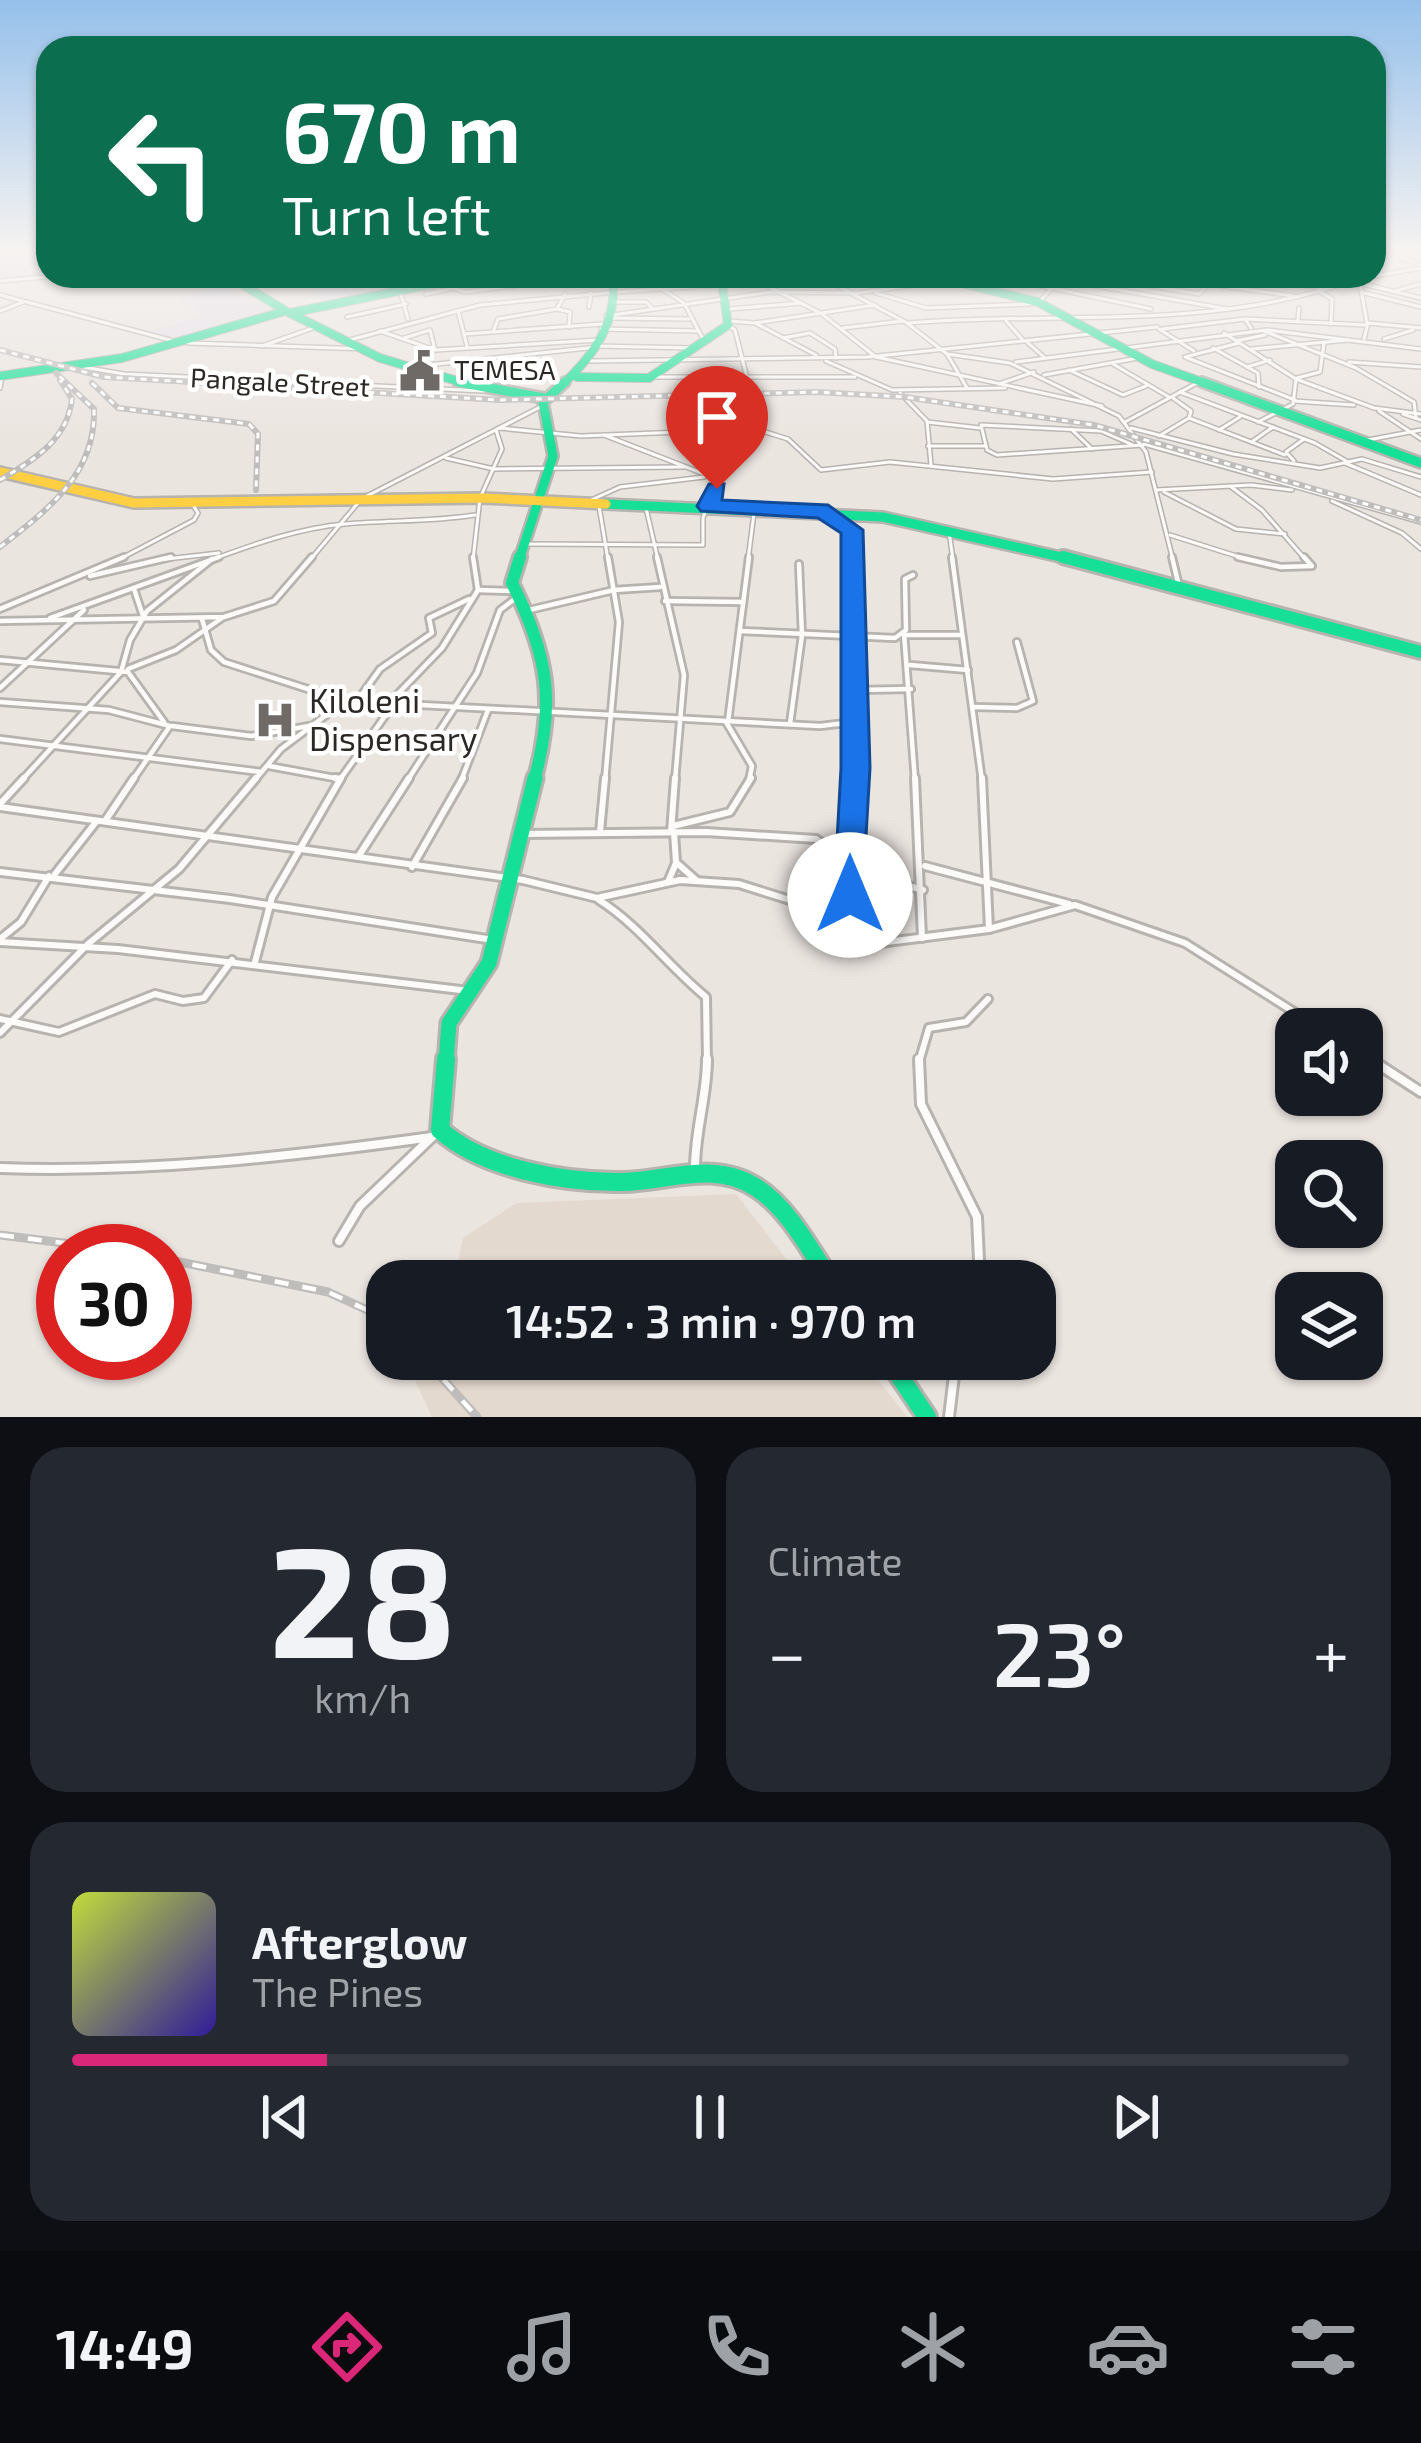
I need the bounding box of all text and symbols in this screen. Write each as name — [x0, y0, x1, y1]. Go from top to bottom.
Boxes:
text: 670 m — [282, 79, 521, 180]
icon: left — [84, 84, 240, 240]
text: Turn left — [282, 181, 491, 246]
public building icon: TEMESA — [397, 348, 443, 394]
place label: TEMESA — [454, 353, 556, 385]
street label: Pangale Street — [190, 360, 371, 403]
pin — [666, 366, 768, 489]
icon: arrive — [684, 384, 750, 450]
place label: Kiloleni Dispensary — [309, 680, 477, 758]
hospital icon: Kiloleni Dispensary — [252, 697, 298, 743]
position arrow — [787, 832, 913, 958]
map controls — [1275, 1008, 1383, 1380]
button: sound — [1275, 1008, 1383, 1116]
button: search — [1275, 1140, 1383, 1248]
speed limit sign: 30 — [36, 1224, 192, 1380]
button: layers — [1275, 1272, 1383, 1380]
text: 14:52 · 3 min · 970 m — [506, 1293, 916, 1347]
text: 28 — [269, 1502, 457, 1689]
text: Climate — [768, 1537, 902, 1584]
text: 23° — [992, 1597, 1126, 1705]
text: − — [768, 1612, 806, 1691]
text: + — [1313, 1612, 1349, 1691]
text: km/h — [314, 1674, 411, 1721]
text: Afterglow — [252, 1914, 468, 1968]
text: The Pines — [252, 1968, 423, 2015]
icon: previous — [252, 2084, 318, 2150]
icon: pause — [677, 2084, 743, 2150]
icon: next — [1103, 2084, 1169, 2150]
icon: directions — [305, 2305, 389, 2389]
icon: music — [500, 2305, 584, 2389]
icon: phone — [695, 2305, 779, 2389]
icon: climate — [891, 2305, 975, 2389]
icon: car — [1086, 2305, 1170, 2389]
icon: filters — [1281, 2305, 1365, 2389]
text: 14:49 — [56, 2315, 194, 2380]

